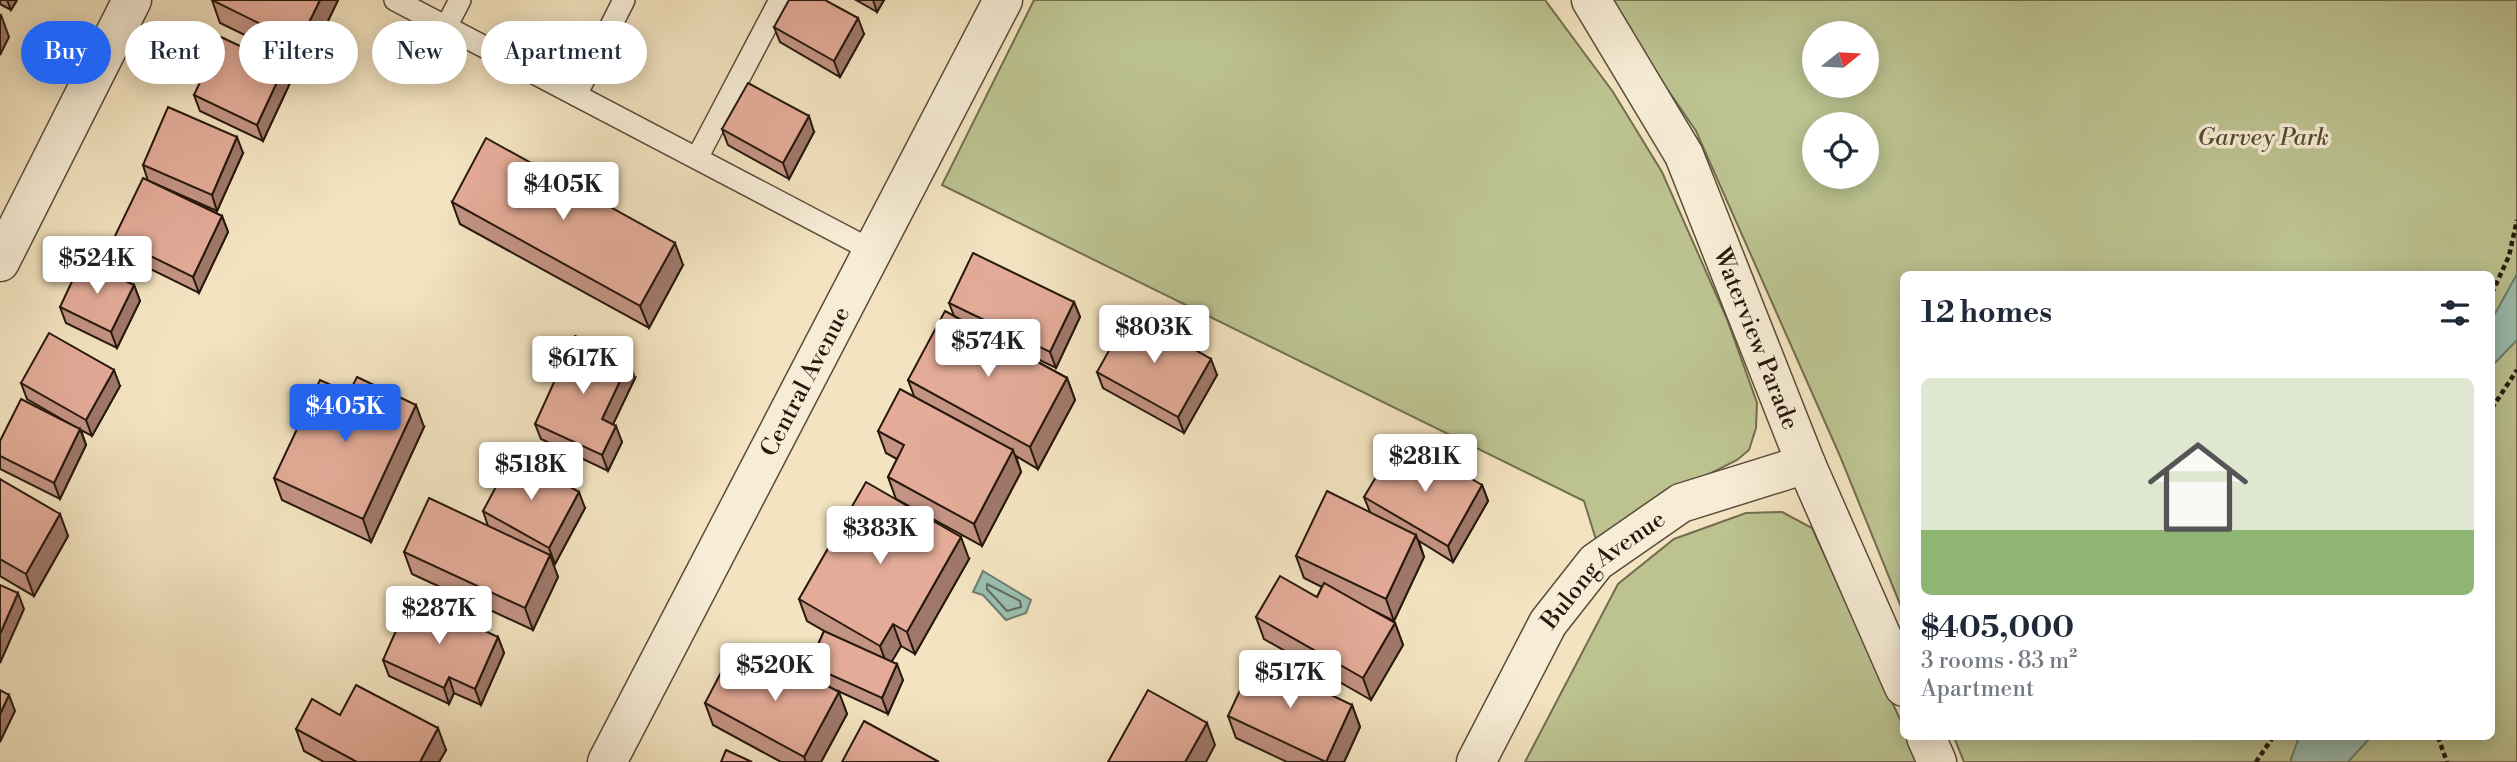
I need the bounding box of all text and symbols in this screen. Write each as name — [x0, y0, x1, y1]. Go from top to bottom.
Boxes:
chip: Buy — [21, 21, 111, 84]
chip: Rent — [125, 21, 225, 84]
chip: Filters — [239, 21, 358, 84]
chip: New — [372, 21, 467, 84]
chip: Apartment — [481, 21, 647, 84]
north arrow — [1802, 21, 1880, 98]
map controls — [1802, 21, 1879, 189]
button: locate — [1802, 112, 1879, 189]
park label: Garvey Park — [2197, 123, 2329, 153]
pin: $405K — [514, 162, 612, 222]
text: $405K — [524, 171, 602, 199]
pin: $524K — [48, 236, 146, 296]
street label: Waterview Parade — [1706, 243, 1805, 434]
text: $524K — [59, 245, 135, 273]
text: 12 homes — [1921, 294, 2052, 332]
icon: filters — [2436, 294, 2474, 332]
street label: Central Avenue — [754, 302, 857, 462]
pin: $803K — [1105, 306, 1203, 365]
text: $803K — [1115, 314, 1193, 342]
pin: $574K — [939, 320, 1037, 379]
text: $574K — [951, 328, 1025, 356]
pin: $617K — [534, 336, 632, 396]
text: $617K — [548, 345, 618, 373]
pin: $405K — [296, 384, 394, 444]
text: $405K — [306, 393, 384, 421]
icon: home — [2135, 424, 2261, 550]
pin: $281K — [1376, 434, 1474, 494]
pin: $518K — [482, 442, 580, 502]
text: $281K — [1389, 443, 1461, 471]
text: $518K — [495, 451, 567, 479]
street label: Bulong Avenue — [1534, 504, 1672, 636]
pin: $383K — [831, 506, 929, 566]
text: $383K — [843, 515, 917, 543]
pin: $287K — [390, 586, 488, 646]
text: $287K — [402, 595, 476, 623]
text: $405,000 — [1921, 609, 2074, 647]
pin: $520K — [726, 644, 824, 703]
text: 3 rooms · 83 m² — [1921, 647, 2077, 675]
pin: $517K — [1241, 650, 1339, 710]
text: $520K — [736, 652, 814, 680]
text: $517K — [1255, 659, 1325, 687]
text: Apartment — [1921, 675, 2034, 703]

